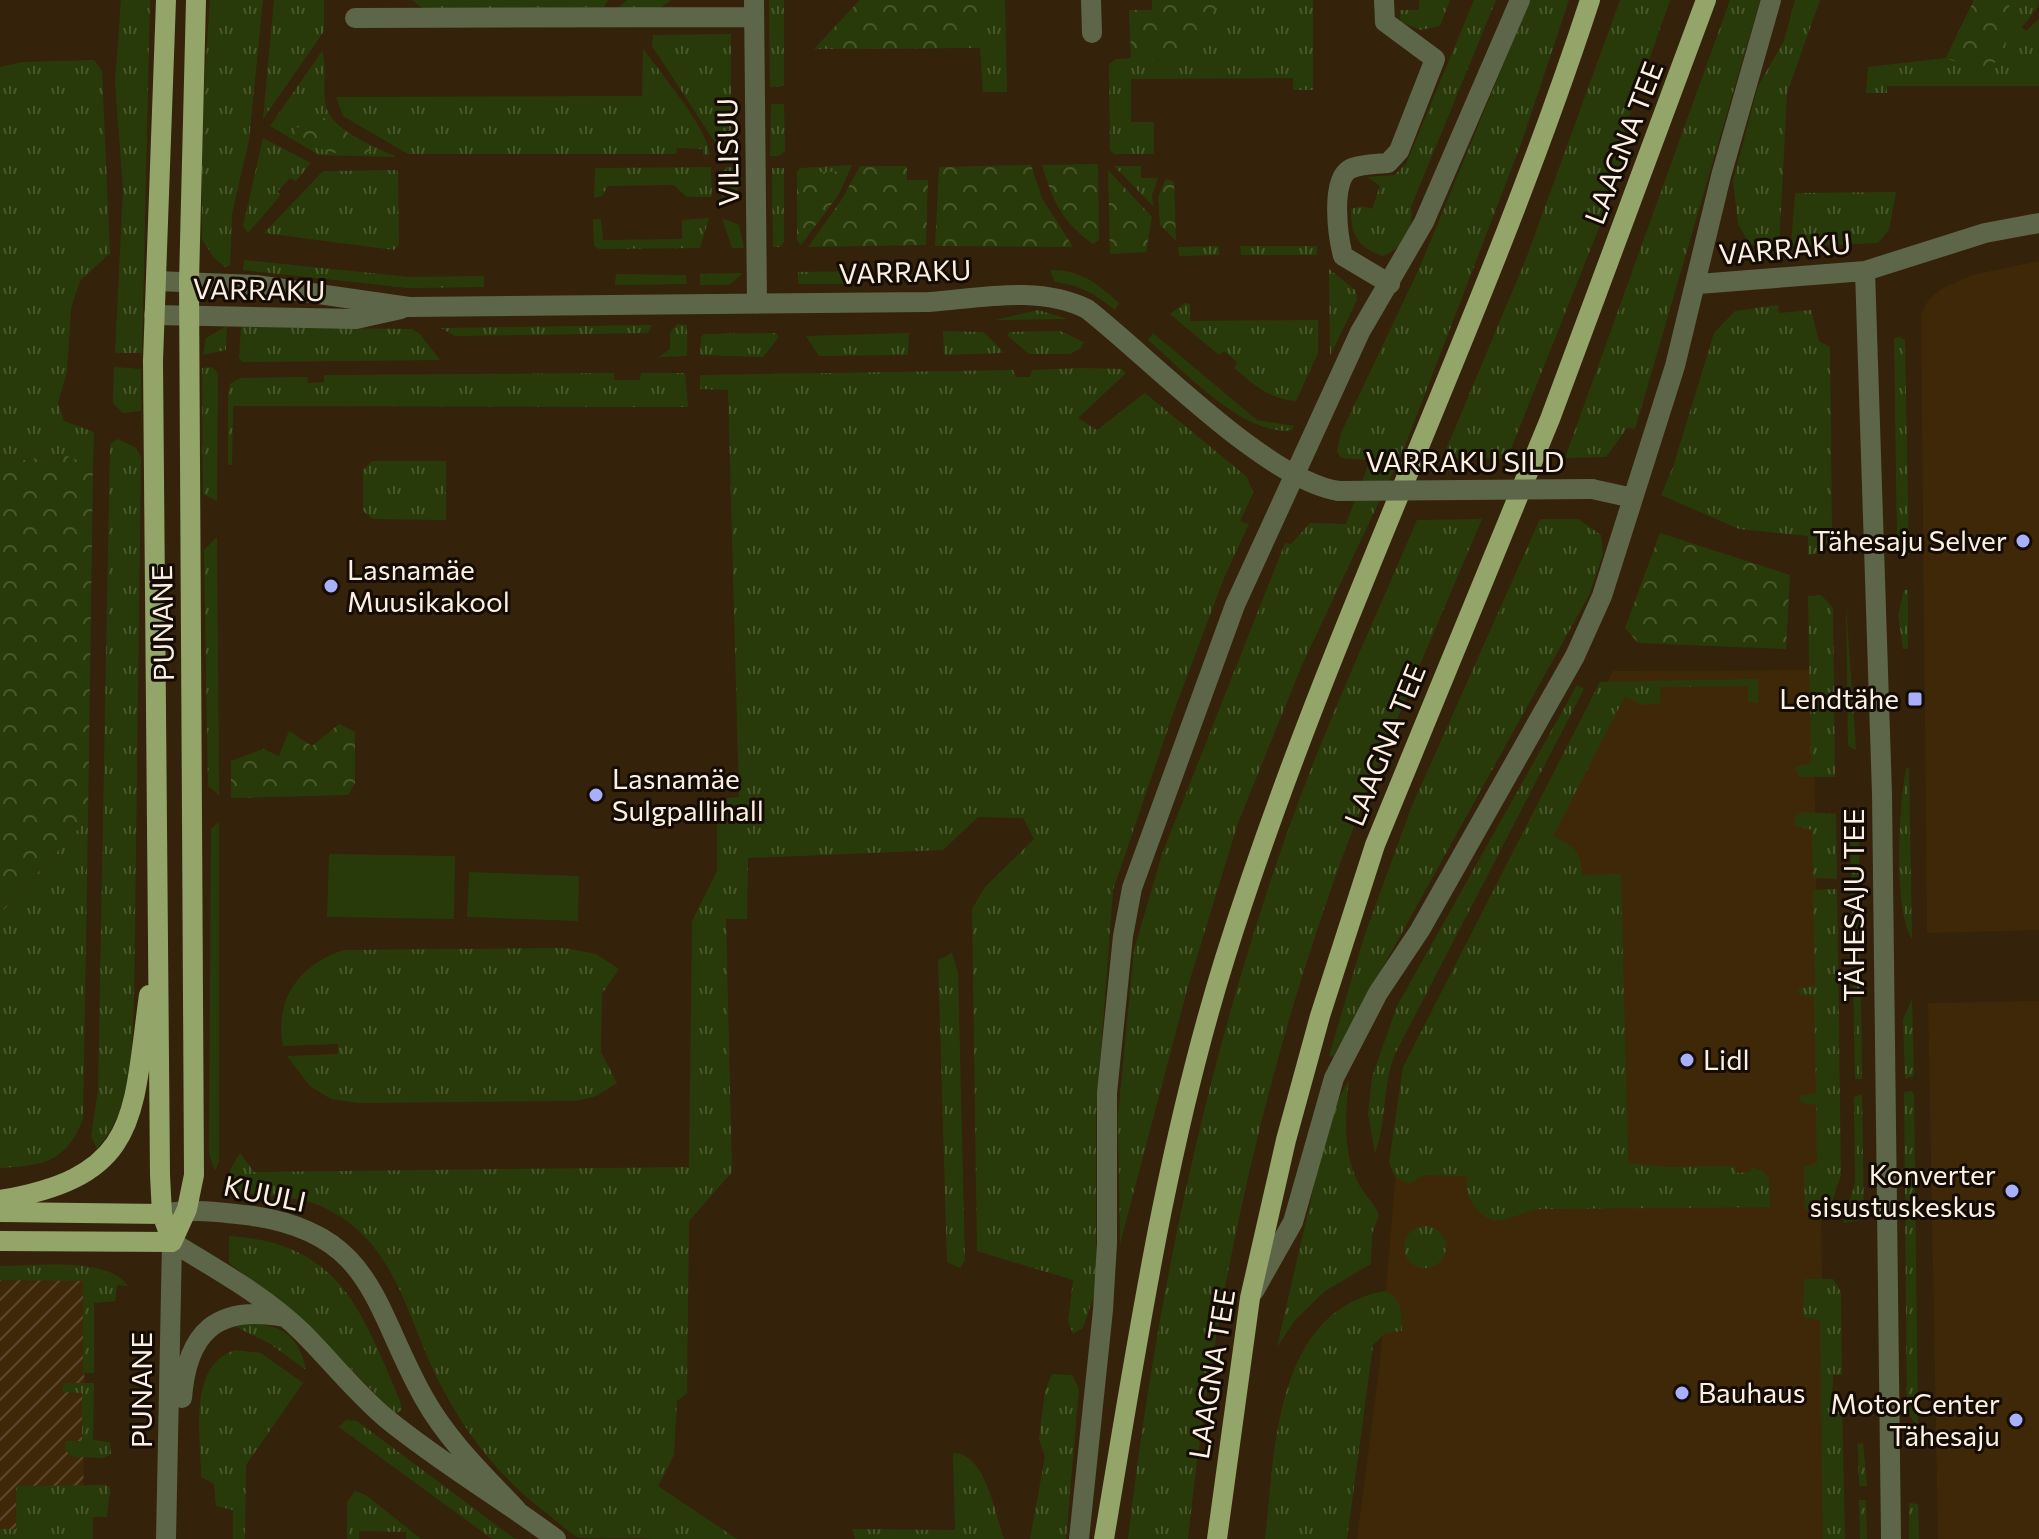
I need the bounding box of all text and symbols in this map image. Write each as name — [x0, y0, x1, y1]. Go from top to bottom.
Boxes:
street label: LAAGNA TEE — [1576, 57, 1670, 229]
street label: VILISUU — [709, 98, 745, 206]
street label: VARRAKU — [1717, 225, 1852, 271]
street label: VARRAKU — [838, 252, 972, 290]
street label: VARRAKU — [192, 271, 326, 307]
street label: VARRAKU SILD — [1366, 444, 1564, 478]
place label: Tähesaju Selver — [1812, 523, 2007, 557]
marker: Tähesaju Selver — [2014, 532, 2032, 550]
place label: Lasnamäe Muusikakool — [347, 552, 510, 618]
street label: PUNANE — [144, 565, 180, 681]
marker: Lasnamäe Muusikakool — [322, 577, 340, 595]
street label: LAAGNA TEE — [1336, 659, 1432, 830]
place label: Lendtähe — [1779, 681, 1899, 715]
marker: Lendtähe — [1906, 690, 1924, 708]
place label: Lasnamäe Sulgpallihall — [612, 761, 764, 827]
marker: Lasnamäe Sulgpallihall — [587, 786, 605, 804]
street label: TÄHESAJU TEE — [1836, 808, 1870, 1002]
place label: Lidl — [1703, 1042, 1750, 1076]
marker: Lidl — [1678, 1051, 1696, 1069]
place label: Konverter sisustuskeskus — [1810, 1157, 1996, 1223]
street label: KUULI — [221, 1168, 310, 1218]
marker: Konverter sisustuskeskus — [2003, 1182, 2021, 1200]
street label: LAAGNA TEE — [1181, 1287, 1241, 1461]
street label: PUNANE — [124, 1332, 158, 1448]
place label: Bauhaus — [1698, 1375, 1805, 1409]
marker: Bauhaus — [1673, 1384, 1691, 1402]
place label: MotorCenter Tähesaju — [1830, 1386, 2000, 1452]
marker: MotorCenter Tähesaju — [2007, 1411, 2025, 1429]

